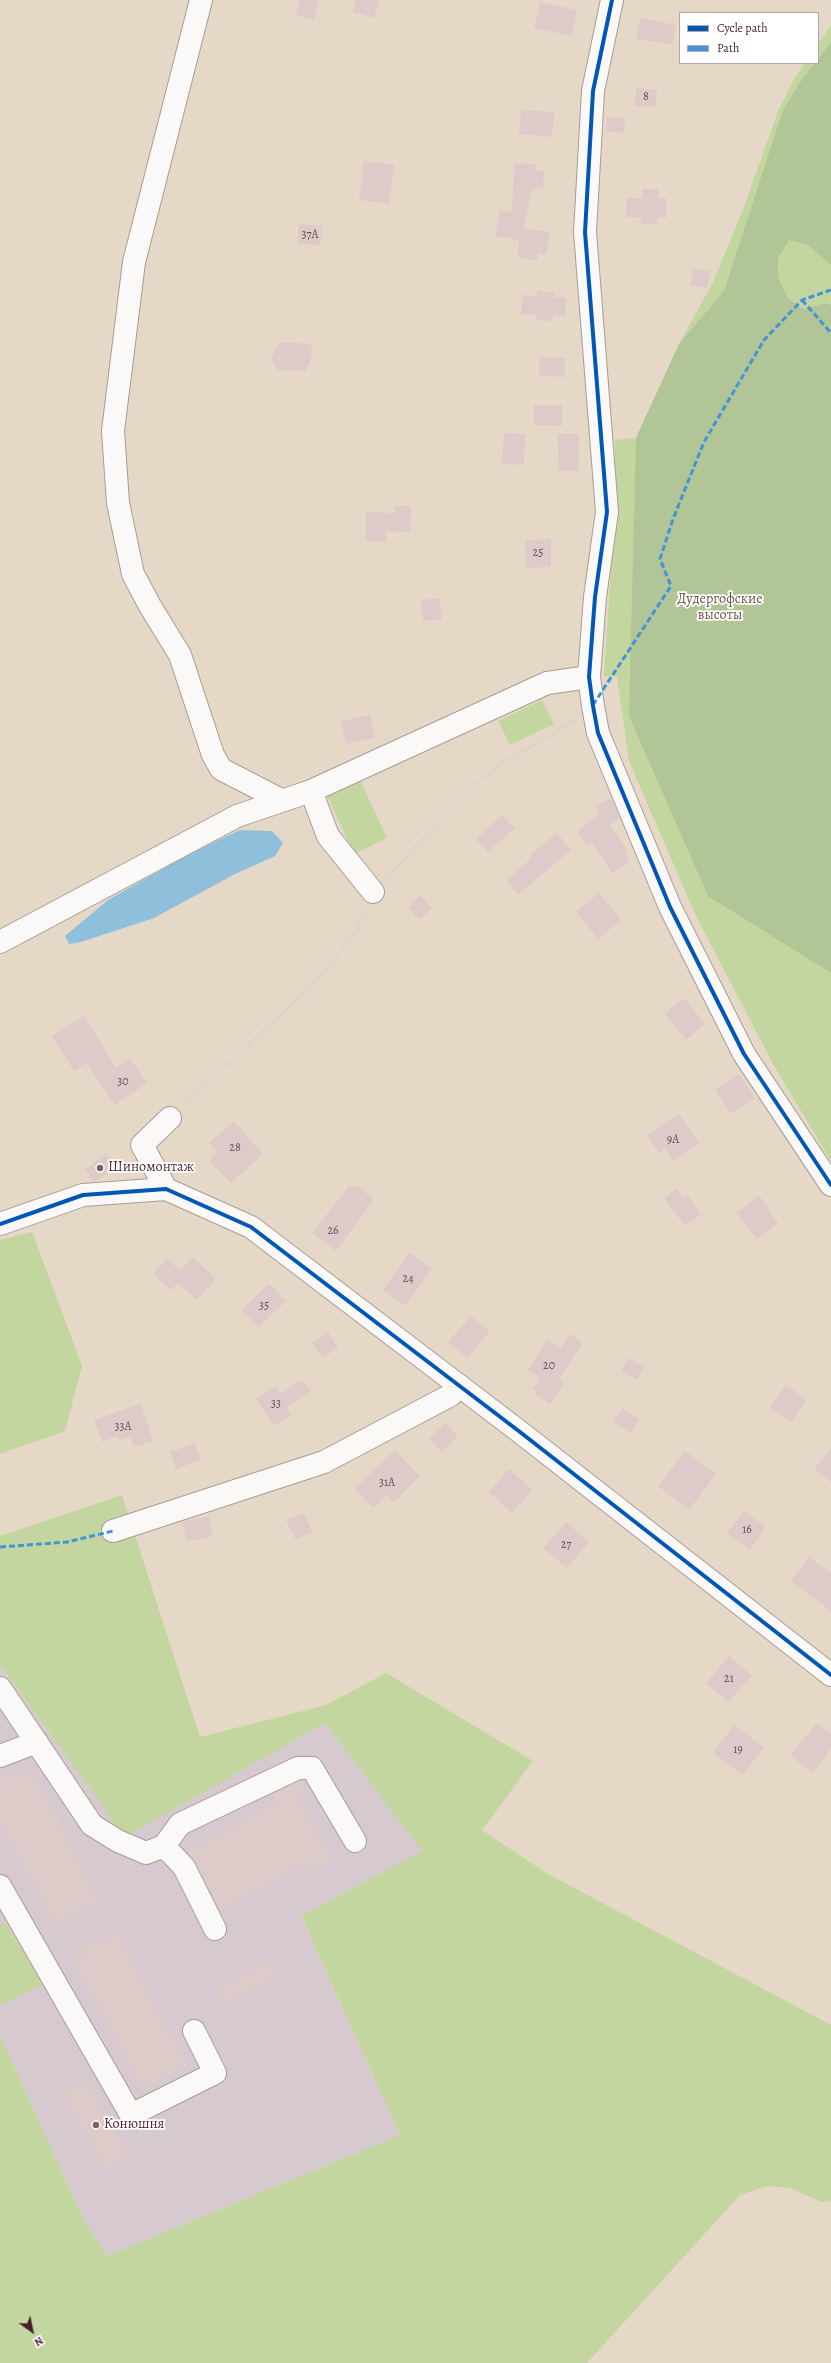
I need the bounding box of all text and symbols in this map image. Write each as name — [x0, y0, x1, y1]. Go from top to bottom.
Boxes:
legend — [679, 12, 819, 64]
text: Cycle path — [717, 20, 768, 36]
text: Path — [717, 40, 739, 56]
house number: 8 — [643, 90, 649, 104]
house number: 37А — [301, 228, 319, 242]
house number: 25 — [533, 546, 543, 560]
park label: Дудергофские высоты — [677, 592, 763, 624]
house number: 30 — [117, 1075, 129, 1089]
house number: 9А — [667, 1133, 679, 1147]
house number: 28 — [229, 1141, 241, 1155]
place label: Шиномонтаж — [108, 1160, 194, 1176]
marker: Шиномонтаж — [95, 1163, 105, 1173]
house number: 26 — [327, 1224, 339, 1238]
house number: 24 — [402, 1272, 414, 1286]
house number: 35 — [259, 1299, 269, 1313]
house number: 20 — [543, 1359, 555, 1373]
house number: 33 — [271, 1397, 281, 1411]
house number: 33А — [115, 1420, 131, 1434]
house number: 31А — [379, 1476, 395, 1490]
house number: 16 — [742, 1523, 752, 1537]
house number: 27 — [561, 1538, 571, 1552]
house number: 21 — [724, 1672, 734, 1686]
house number: 19 — [733, 1743, 743, 1757]
place label: Конюшня — [104, 2117, 164, 2133]
marker: Конюшня — [91, 2120, 101, 2130]
north arrow — [12, 2311, 52, 2351]
text: N — [31, 2333, 46, 2350]

